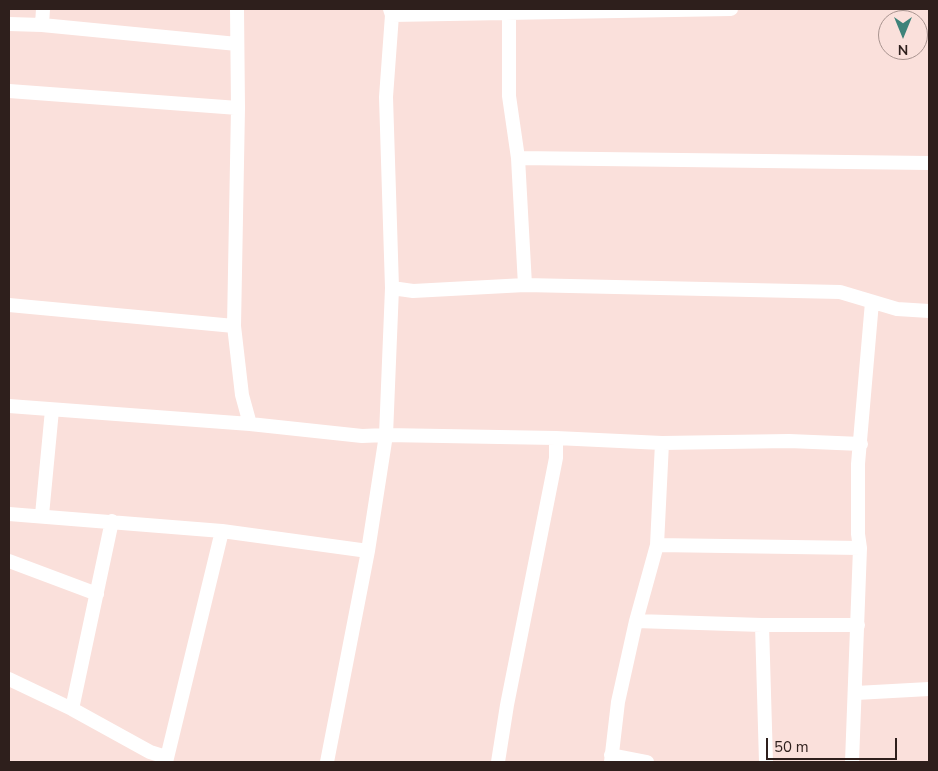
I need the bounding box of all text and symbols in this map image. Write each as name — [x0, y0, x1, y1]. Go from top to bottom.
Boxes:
north arrow — [878, 10, 928, 60]
text: N — [898, 40, 908, 59]
scale bar — [768, 728, 899, 760]
text: 50 m — [774, 737, 809, 757]

